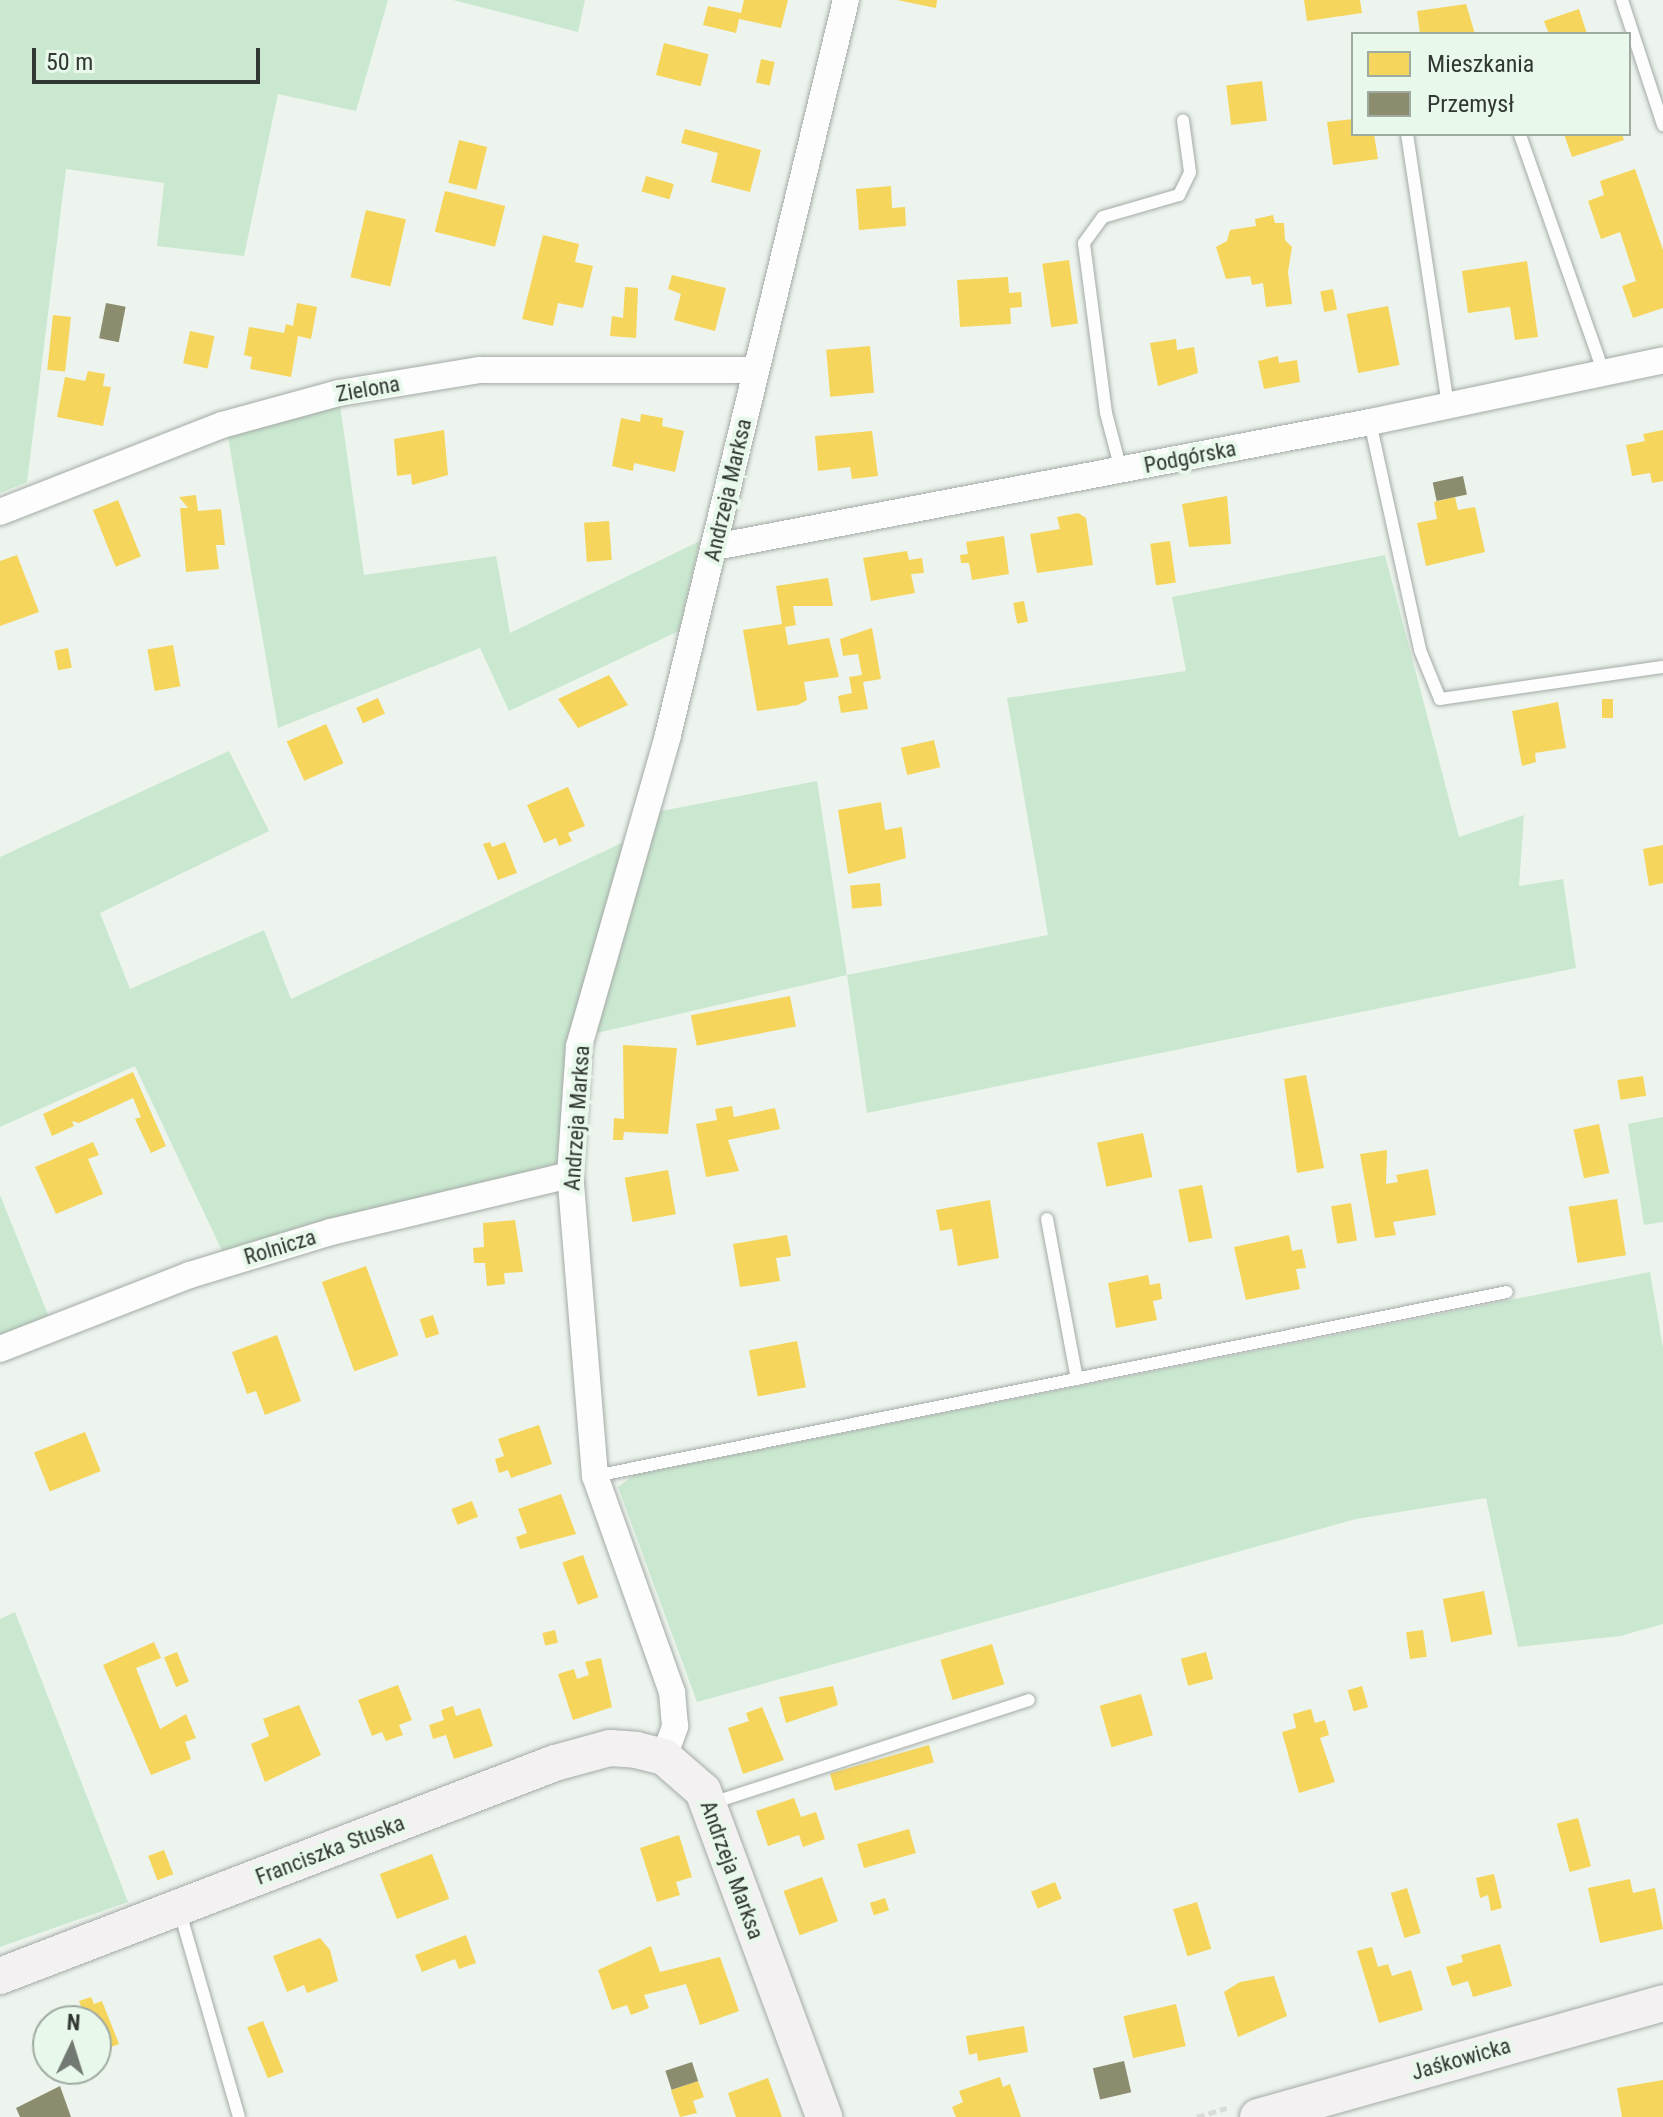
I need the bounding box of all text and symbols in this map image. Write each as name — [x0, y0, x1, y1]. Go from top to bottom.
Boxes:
scale bar — [36, 32, 264, 82]
legend — [1351, 32, 1631, 136]
text: 50 m — [46, 48, 93, 76]
text: Mieszkania — [1427, 50, 1534, 78]
text: Przemysł — [1427, 90, 1514, 118]
street label: Zielona — [334, 370, 402, 408]
street label: Andrzeja Marksa — [699, 416, 757, 564]
street label: Podgórska — [1142, 435, 1238, 479]
street label: Andrzeja Marksa — [559, 1044, 595, 1192]
street label: Rolnicza — [241, 1224, 319, 1270]
street label: Andrzeja Marksa — [695, 1797, 769, 1943]
street label: Franciszka Stuska — [252, 1810, 408, 1890]
north arrow — [32, 2005, 112, 2085]
text: N — [66, 2010, 81, 2035]
street label: Jaśkowicka — [1408, 2032, 1514, 2086]

